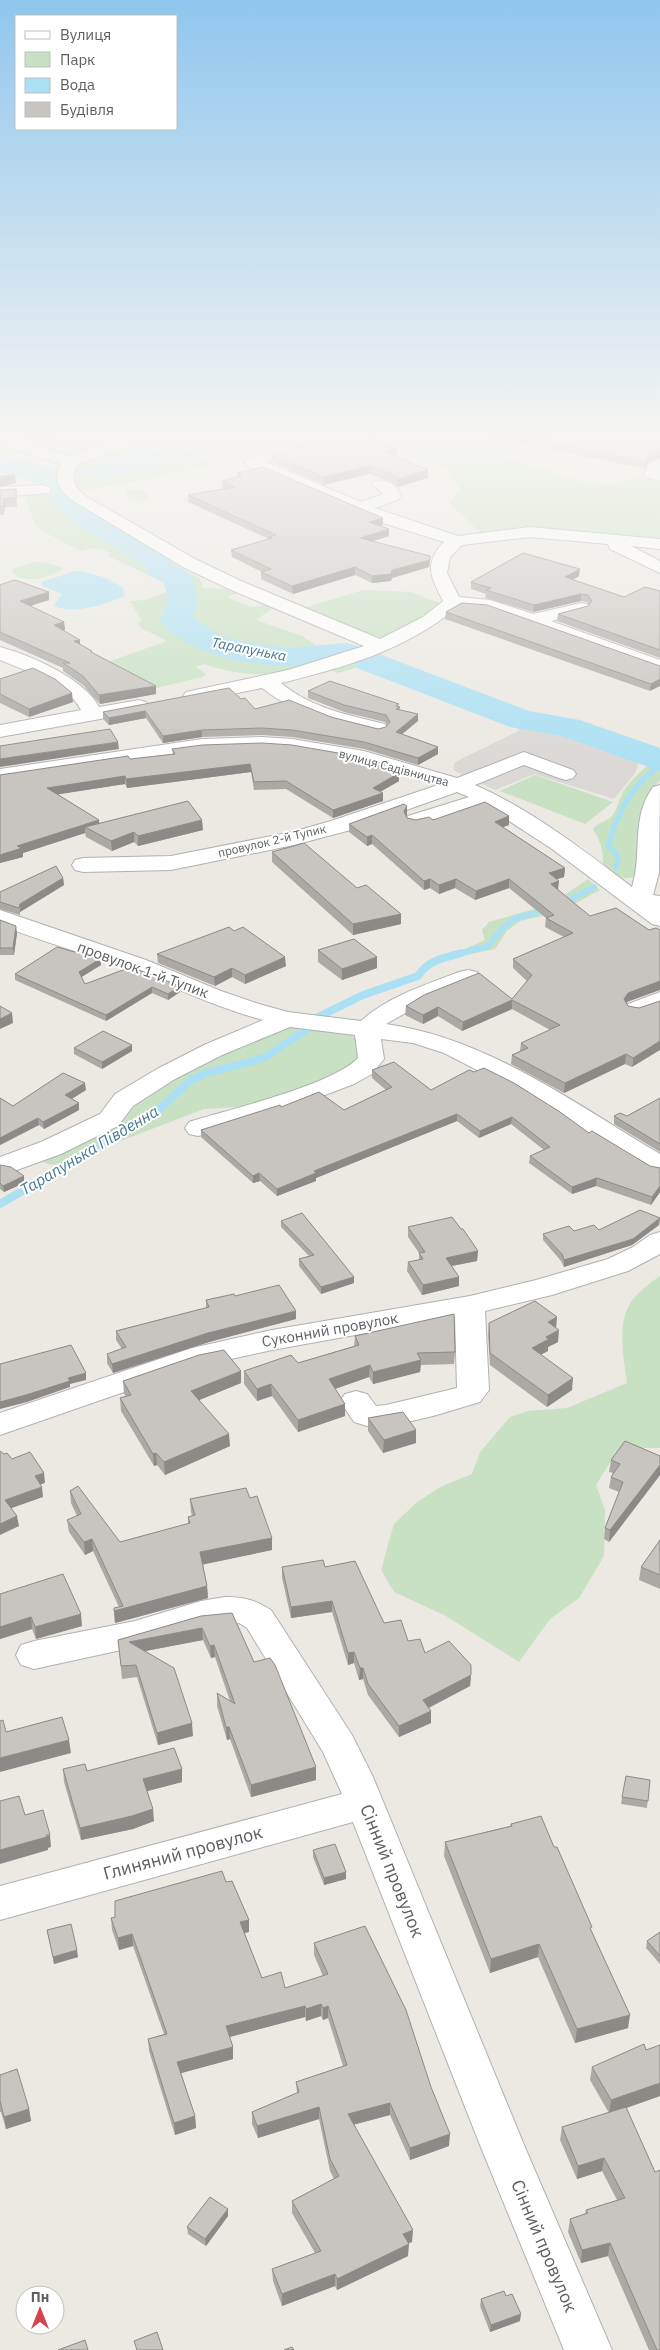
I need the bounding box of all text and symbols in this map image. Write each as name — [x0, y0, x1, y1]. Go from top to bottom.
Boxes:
legend — [15, 15, 178, 130]
text: Вулиця — [60, 25, 111, 44]
text: Парк — [60, 50, 95, 69]
text: Вода — [60, 75, 95, 94]
text: Будівля — [60, 100, 114, 119]
water label: Тарапунька — [210, 633, 288, 665]
street label: вулиця Садівництва — [337, 746, 451, 790]
street label: провулок 2-й Тупик — [216, 821, 328, 860]
street label: провулок 1-й Тупик — [75, 937, 211, 1002]
water label: Тарапунька Південна — [16, 1101, 162, 1199]
street label: Суконний провулок — [260, 1308, 400, 1351]
street label: Сінний провулок — [355, 1801, 430, 1941]
street label: Глиняний провулок — [101, 1820, 265, 1885]
street label: Сінний провулок — [506, 2176, 583, 2316]
north arrow — [15, 2285, 65, 2335]
text: Пн — [31, 2288, 49, 2306]

